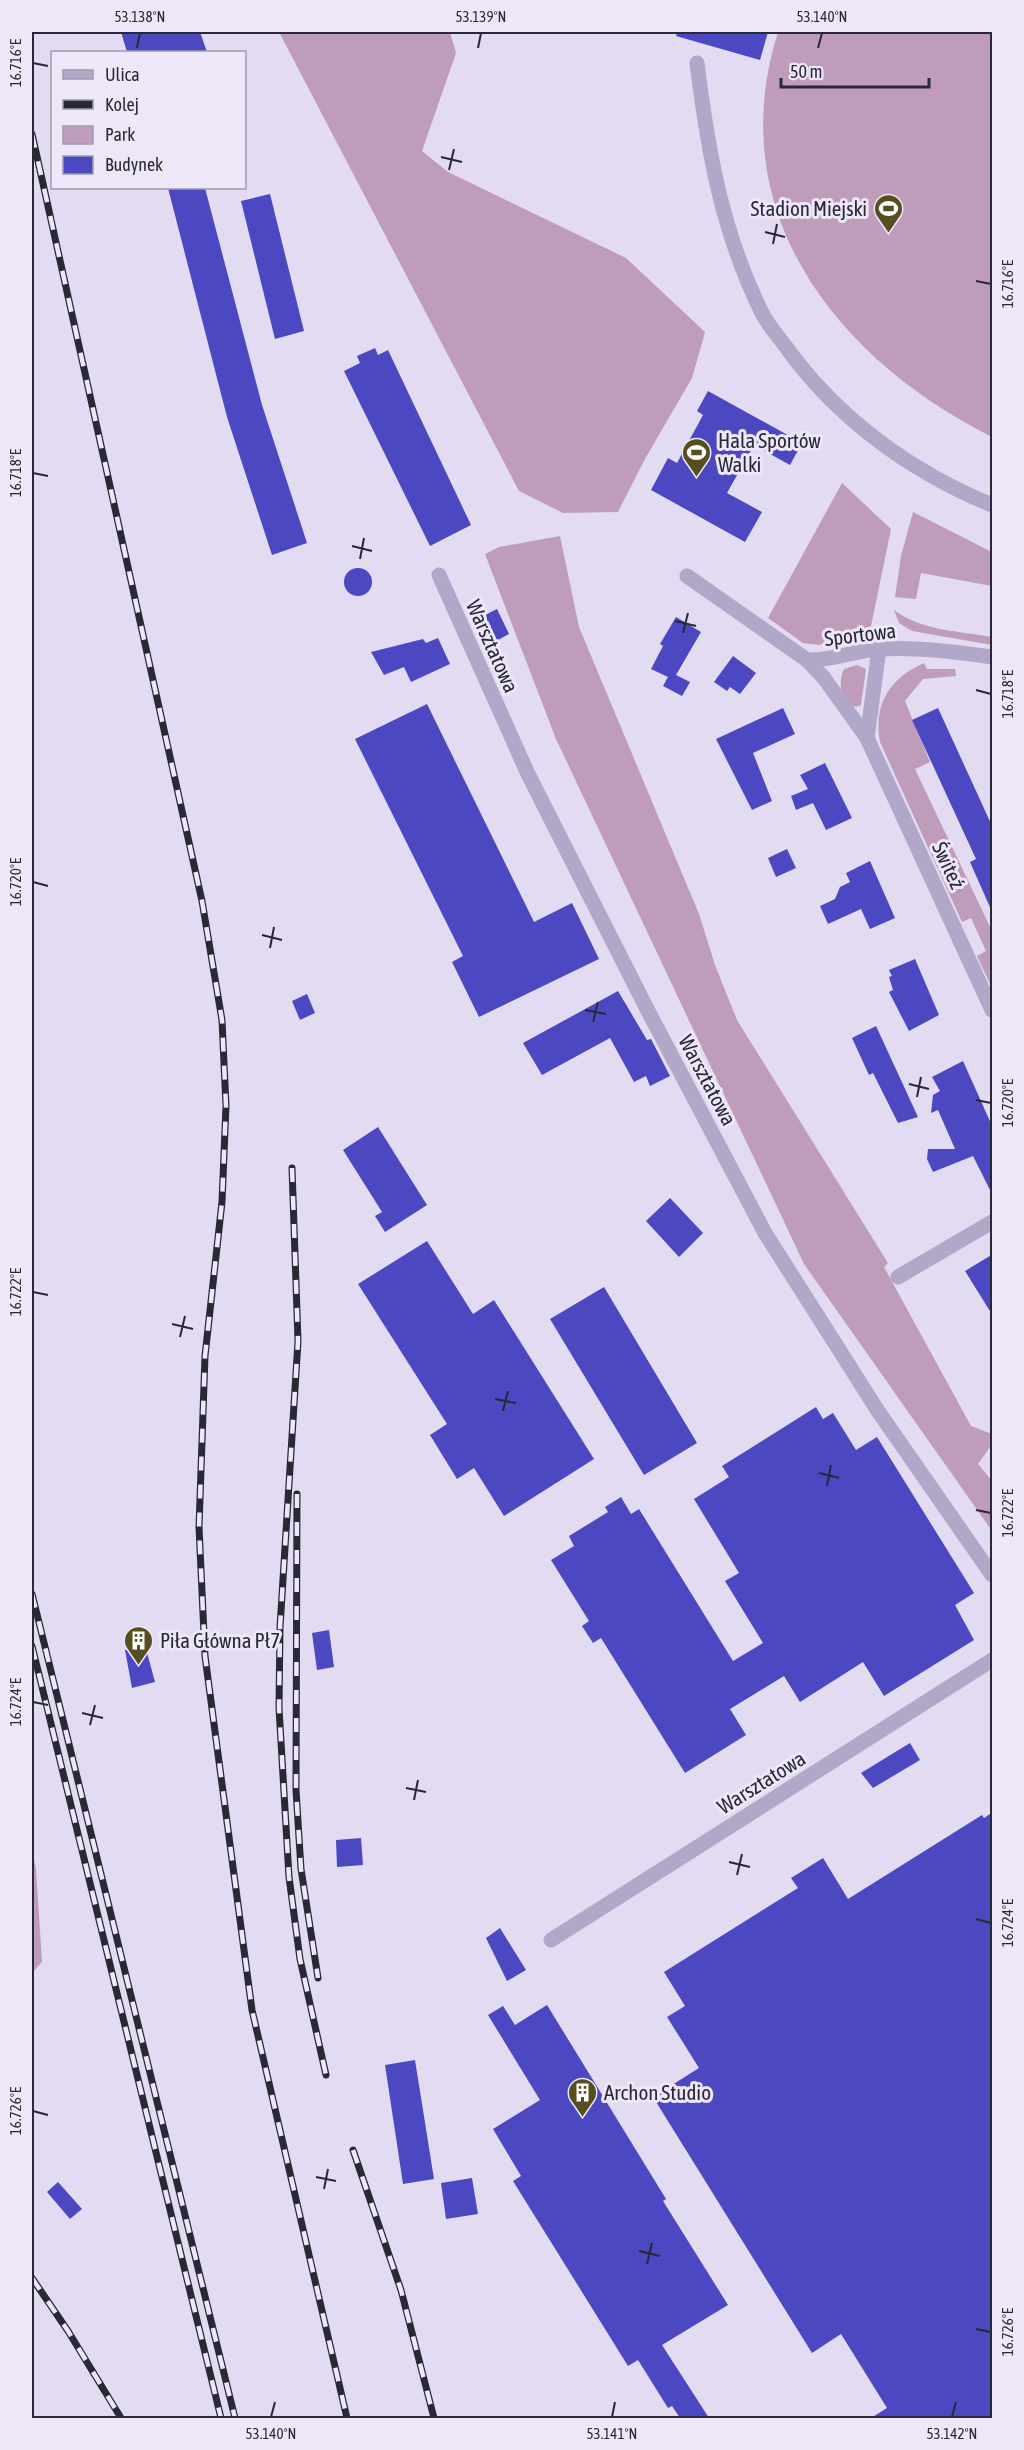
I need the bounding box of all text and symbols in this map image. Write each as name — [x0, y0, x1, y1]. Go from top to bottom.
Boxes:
text: 53.138°N — [115, 8, 165, 25]
text: 53.139°N — [456, 8, 506, 25]
text: 53.140°N — [797, 8, 847, 25]
text: 16.716°E — [7, 38, 24, 87]
legend — [51, 51, 246, 189]
scale bar — [781, 51, 930, 89]
text: 50 m — [790, 61, 822, 82]
text: Ulica — [105, 64, 140, 85]
text: Kolej — [105, 94, 139, 115]
text: Park — [105, 124, 135, 145]
text: Budynek — [105, 154, 163, 175]
sports icon: Stadion Miejski — [872, 192, 904, 234]
place label: Stadion Miejski — [751, 196, 867, 220]
text: 16.716°E — [999, 259, 1016, 308]
place label: Hala Sportów Walki — [718, 428, 821, 476]
sports icon: Hala Sportów Walki — [681, 436, 713, 478]
text: 16.718°E — [7, 448, 24, 497]
street label: Warsztatowa — [462, 596, 524, 696]
street label: Sportowa — [823, 618, 897, 650]
text: 16.718°E — [999, 669, 1016, 718]
street label: Świteź — [928, 838, 970, 893]
text: 16.720°E — [7, 857, 24, 906]
street label: Warsztatowa — [674, 1031, 742, 1129]
text: 16.720°E — [999, 1078, 1016, 1127]
text: 16.722°E — [7, 1267, 24, 1316]
text: 16.722°E — [999, 1488, 1016, 1537]
building icon: Piła Główna Pł7 — [123, 1624, 155, 1666]
place label: Piła Główna Pł7 — [160, 1628, 280, 1652]
text: 16.724°E — [7, 1677, 24, 1726]
street label: Warsztatowa — [713, 1746, 809, 1818]
text: 16.724°E — [999, 1898, 1016, 1947]
building icon: Archon Studio — [567, 2076, 599, 2118]
place label: Archon Studio — [604, 2080, 711, 2104]
text: 16.726°E — [7, 2086, 24, 2135]
text: 16.726°E — [999, 2307, 1016, 2356]
text: 53.140°N — [246, 2425, 296, 2442]
text: 53.141°N — [587, 2425, 637, 2442]
text: 53.142°N — [927, 2425, 977, 2442]

